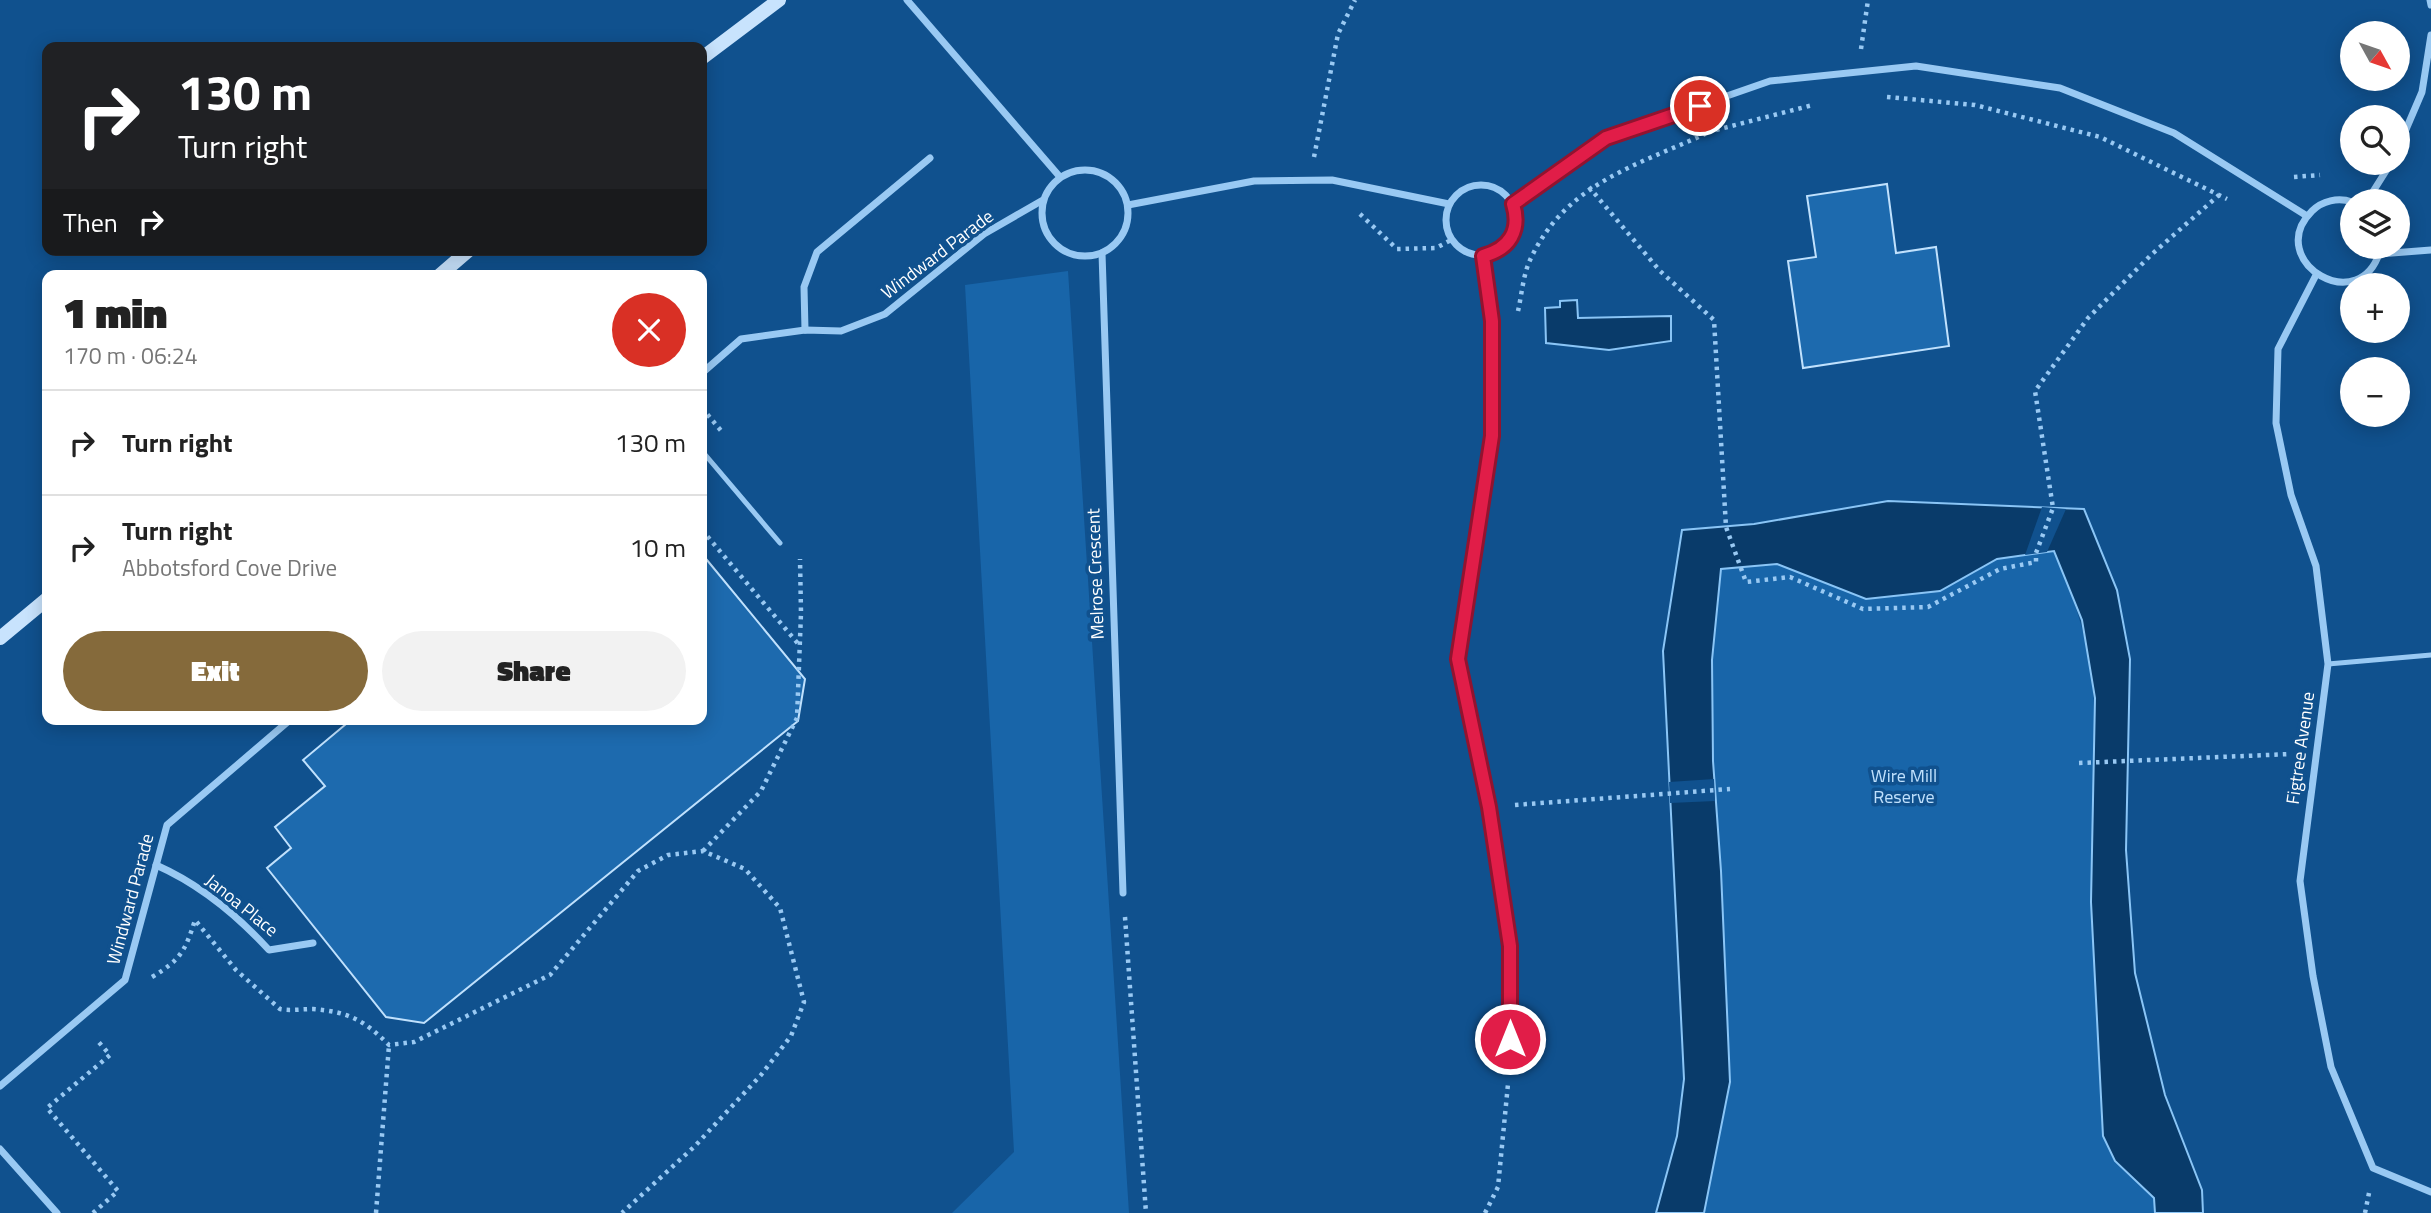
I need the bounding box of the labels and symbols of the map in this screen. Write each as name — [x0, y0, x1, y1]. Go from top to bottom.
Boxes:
north arrow — [2340, 21, 2410, 91]
pin — [1670, 76, 1730, 136]
street label: Windward Parade — [875, 203, 999, 305]
street label: Melrose Crescent — [1079, 507, 1111, 640]
street label: Figtree Avenue — [2279, 690, 2321, 806]
park label: Wire Mill Reserve — [1871, 762, 1937, 810]
street label: Windward Parade — [100, 830, 160, 968]
street label: Janoa Place — [200, 867, 284, 943]
position arrow — [1473, 1002, 1547, 1076]

